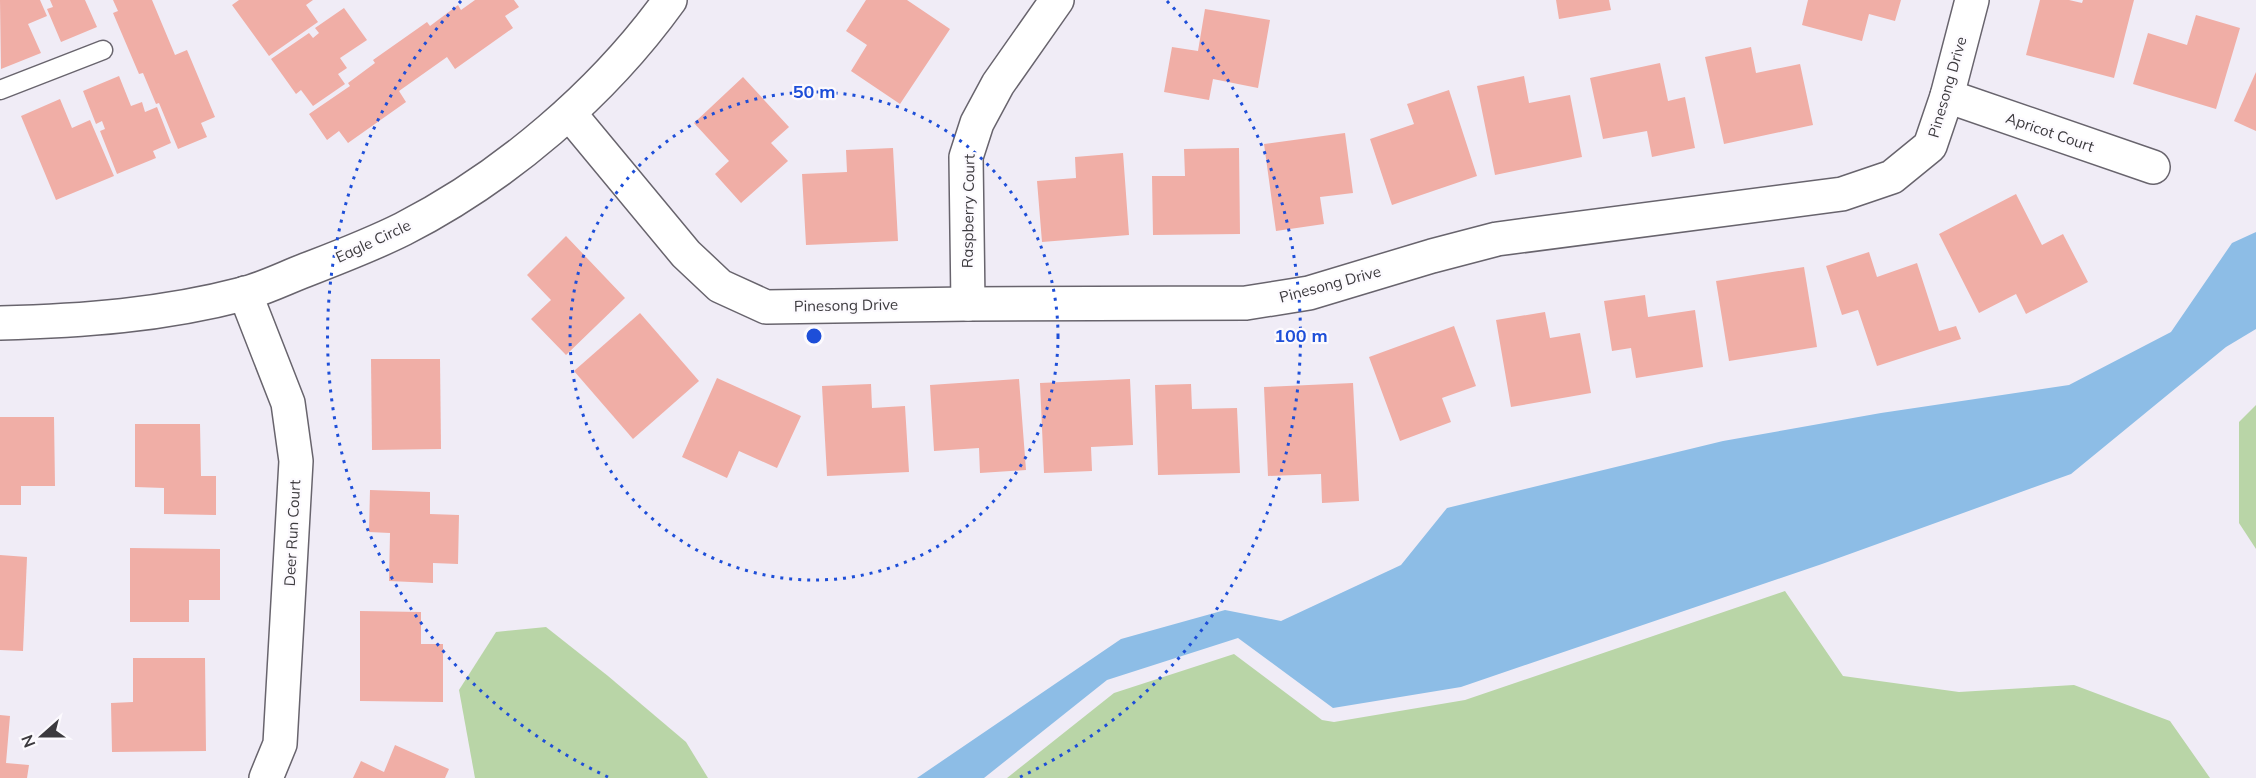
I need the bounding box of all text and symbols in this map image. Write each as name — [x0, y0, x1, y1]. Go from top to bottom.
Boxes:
street label: Pinesong Drive — [1923, 34, 1971, 140]
text: 50 m — [793, 80, 835, 103]
street label: Apricot Court — [2003, 108, 2097, 156]
street label: Raspberry Court — [958, 154, 978, 268]
street label: Eagle Circle — [332, 215, 414, 267]
street label: Pinesong Drive — [1277, 261, 1383, 307]
street label: Pinesong Drive — [794, 295, 898, 315]
text: 100 m — [1274, 324, 1328, 347]
centre of rings — [804, 326, 824, 346]
street label: Deer Run Court — [280, 479, 304, 587]
north arrow — [12, 706, 72, 766]
text: N — [16, 732, 39, 751]

